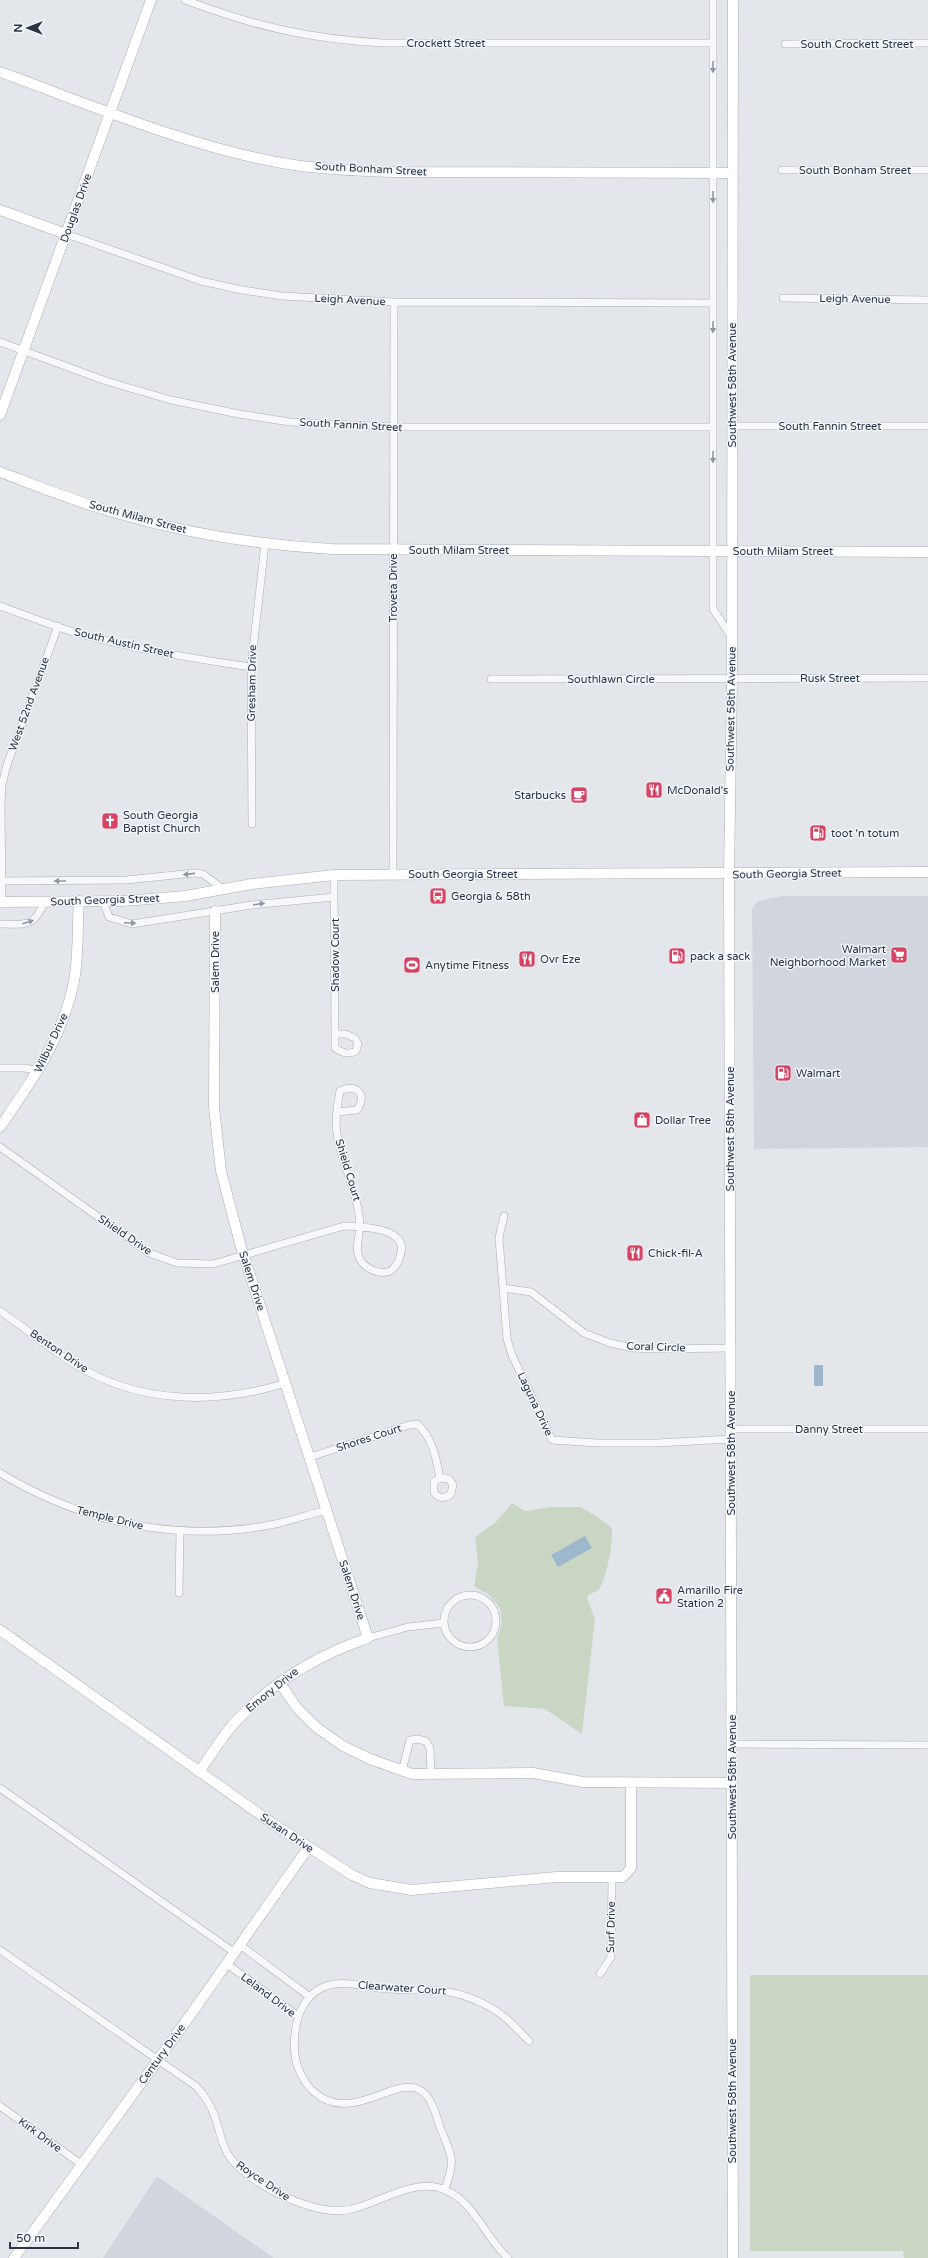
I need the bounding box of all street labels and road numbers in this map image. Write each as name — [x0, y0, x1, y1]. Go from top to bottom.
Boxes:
street label: Crockett Street — [407, 37, 486, 50]
street label: South Crockett Street — [801, 38, 913, 51]
street label: South Bonham Street — [315, 160, 427, 178]
street label: South Bonham Street — [799, 164, 911, 177]
street label: Douglas Drive — [57, 172, 95, 244]
street label: Leigh Avenue — [314, 292, 386, 308]
street label: Leigh Avenue — [819, 292, 891, 306]
street label: Southwest 58th Avenue — [726, 322, 739, 448]
street label: South Fannin Street — [299, 416, 403, 434]
street label: South Fannin Street — [778, 420, 882, 433]
street label: South Milam Street — [88, 498, 188, 536]
street label: South Milam Street — [409, 544, 509, 557]
street label: South Milam Street — [733, 545, 833, 558]
street label: Troveta Drive — [387, 553, 400, 623]
street label: South Austin Street — [73, 625, 175, 661]
street label: Gresham Drive — [245, 644, 259, 722]
street label: Southwest 58th Avenue — [723, 646, 739, 772]
street label: West 52nd Avenue — [6, 655, 52, 753]
street label: Rusk Street — [800, 672, 860, 685]
street label: Southlawn Circle — [567, 673, 655, 686]
street label: South Georgia Street — [732, 867, 842, 881]
street label: South Georgia Street — [408, 868, 518, 881]
street label: South Georgia Street — [50, 892, 160, 908]
street label: Shadow Court — [329, 918, 342, 992]
street label: Salem Drive — [209, 931, 222, 993]
street label: Wilbur Drive — [32, 1011, 70, 1075]
street label: Southwest 58th Avenue — [724, 1066, 737, 1192]
street label: Shield Court — [332, 1137, 364, 1203]
street label: Shield Drive — [96, 1212, 154, 1258]
street label: Salem Drive — [236, 1250, 268, 1312]
street label: Benton Drive — [27, 1327, 91, 1375]
street label: Coral Circle — [626, 1339, 686, 1355]
street label: Laguna Drive — [515, 1370, 555, 1438]
street label: Southwest 58th Avenue — [725, 1390, 738, 1516]
street label: Shores Court — [335, 1421, 403, 1455]
street label: Danny Street — [795, 1423, 863, 1436]
street label: Temple Drive — [75, 1503, 145, 1533]
street label: Salem Drive — [336, 1559, 368, 1621]
street label: Emory Drive — [243, 1665, 301, 1715]
street label: Southwest 58th Avenue — [726, 1714, 739, 1840]
street label: Susan Drive — [258, 1810, 316, 1856]
street label: Surf Drive — [604, 1901, 618, 1953]
street label: Leland Drive — [238, 1970, 298, 2020]
street label: Clearwater Court — [357, 1978, 447, 1998]
street label: Century Drive — [136, 2021, 188, 2087]
street label: Southwest 58th Avenue — [726, 2038, 739, 2164]
street label: Kirk Drive — [16, 2115, 64, 2155]
street label: Royce Drive — [234, 2158, 292, 2204]

